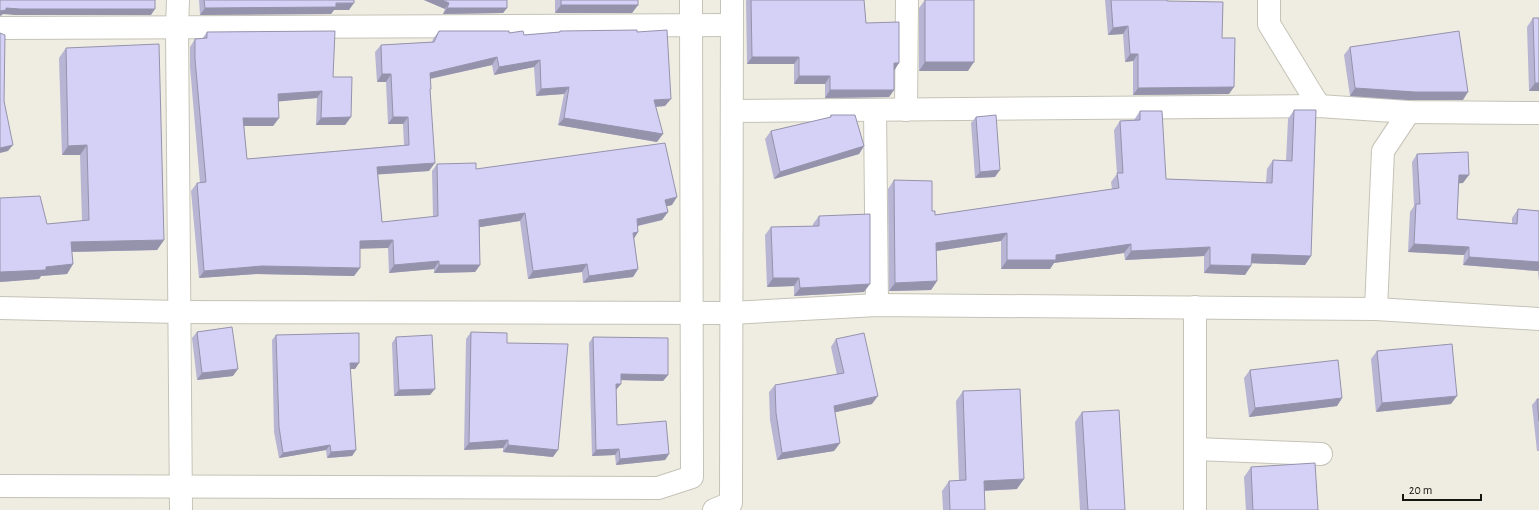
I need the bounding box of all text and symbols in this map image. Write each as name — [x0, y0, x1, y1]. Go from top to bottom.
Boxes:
scale bar — [1403, 476, 1481, 502]
text: 20 m — [1409, 484, 1432, 496]

